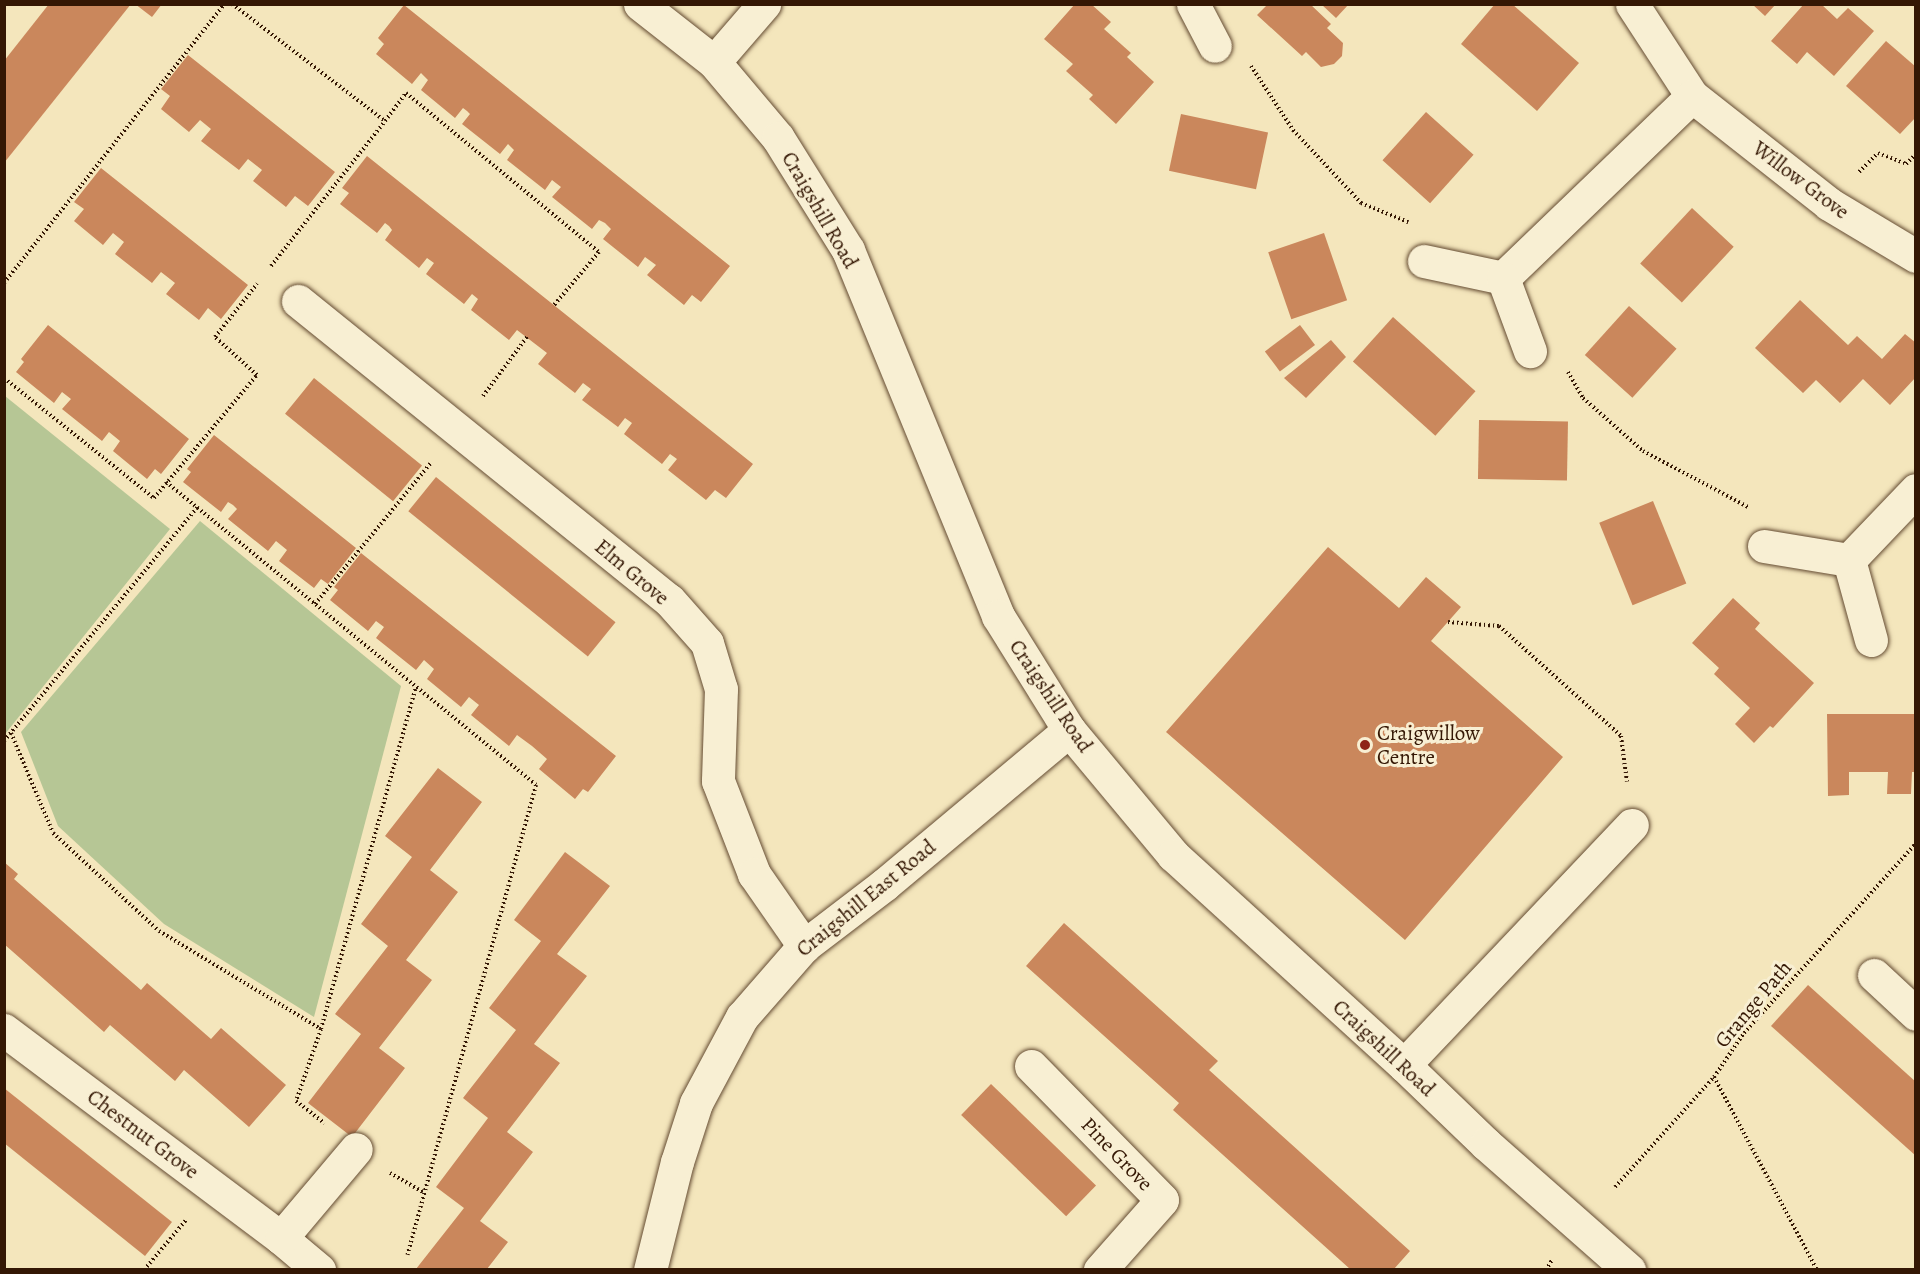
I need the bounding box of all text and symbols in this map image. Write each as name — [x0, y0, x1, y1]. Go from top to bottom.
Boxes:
street label: Willow Grove — [1748, 136, 1854, 224]
street label: Craigshill Road — [776, 147, 864, 273]
street label: Elm Grove — [590, 534, 674, 610]
street label: Craigshill Road — [1004, 635, 1098, 757]
place label: Craigwillow Centre — [1377, 720, 1480, 770]
marker: Craigwillow Centre — [1358, 738, 1372, 752]
street label: Craigshill East Road — [791, 834, 941, 962]
street label: Grange Path — [1709, 955, 1797, 1053]
street label: Craigshill Road — [1328, 994, 1440, 1102]
street label: Chestnut Grove — [82, 1084, 204, 1184]
street label: Pine Grove — [1076, 1112, 1158, 1196]

